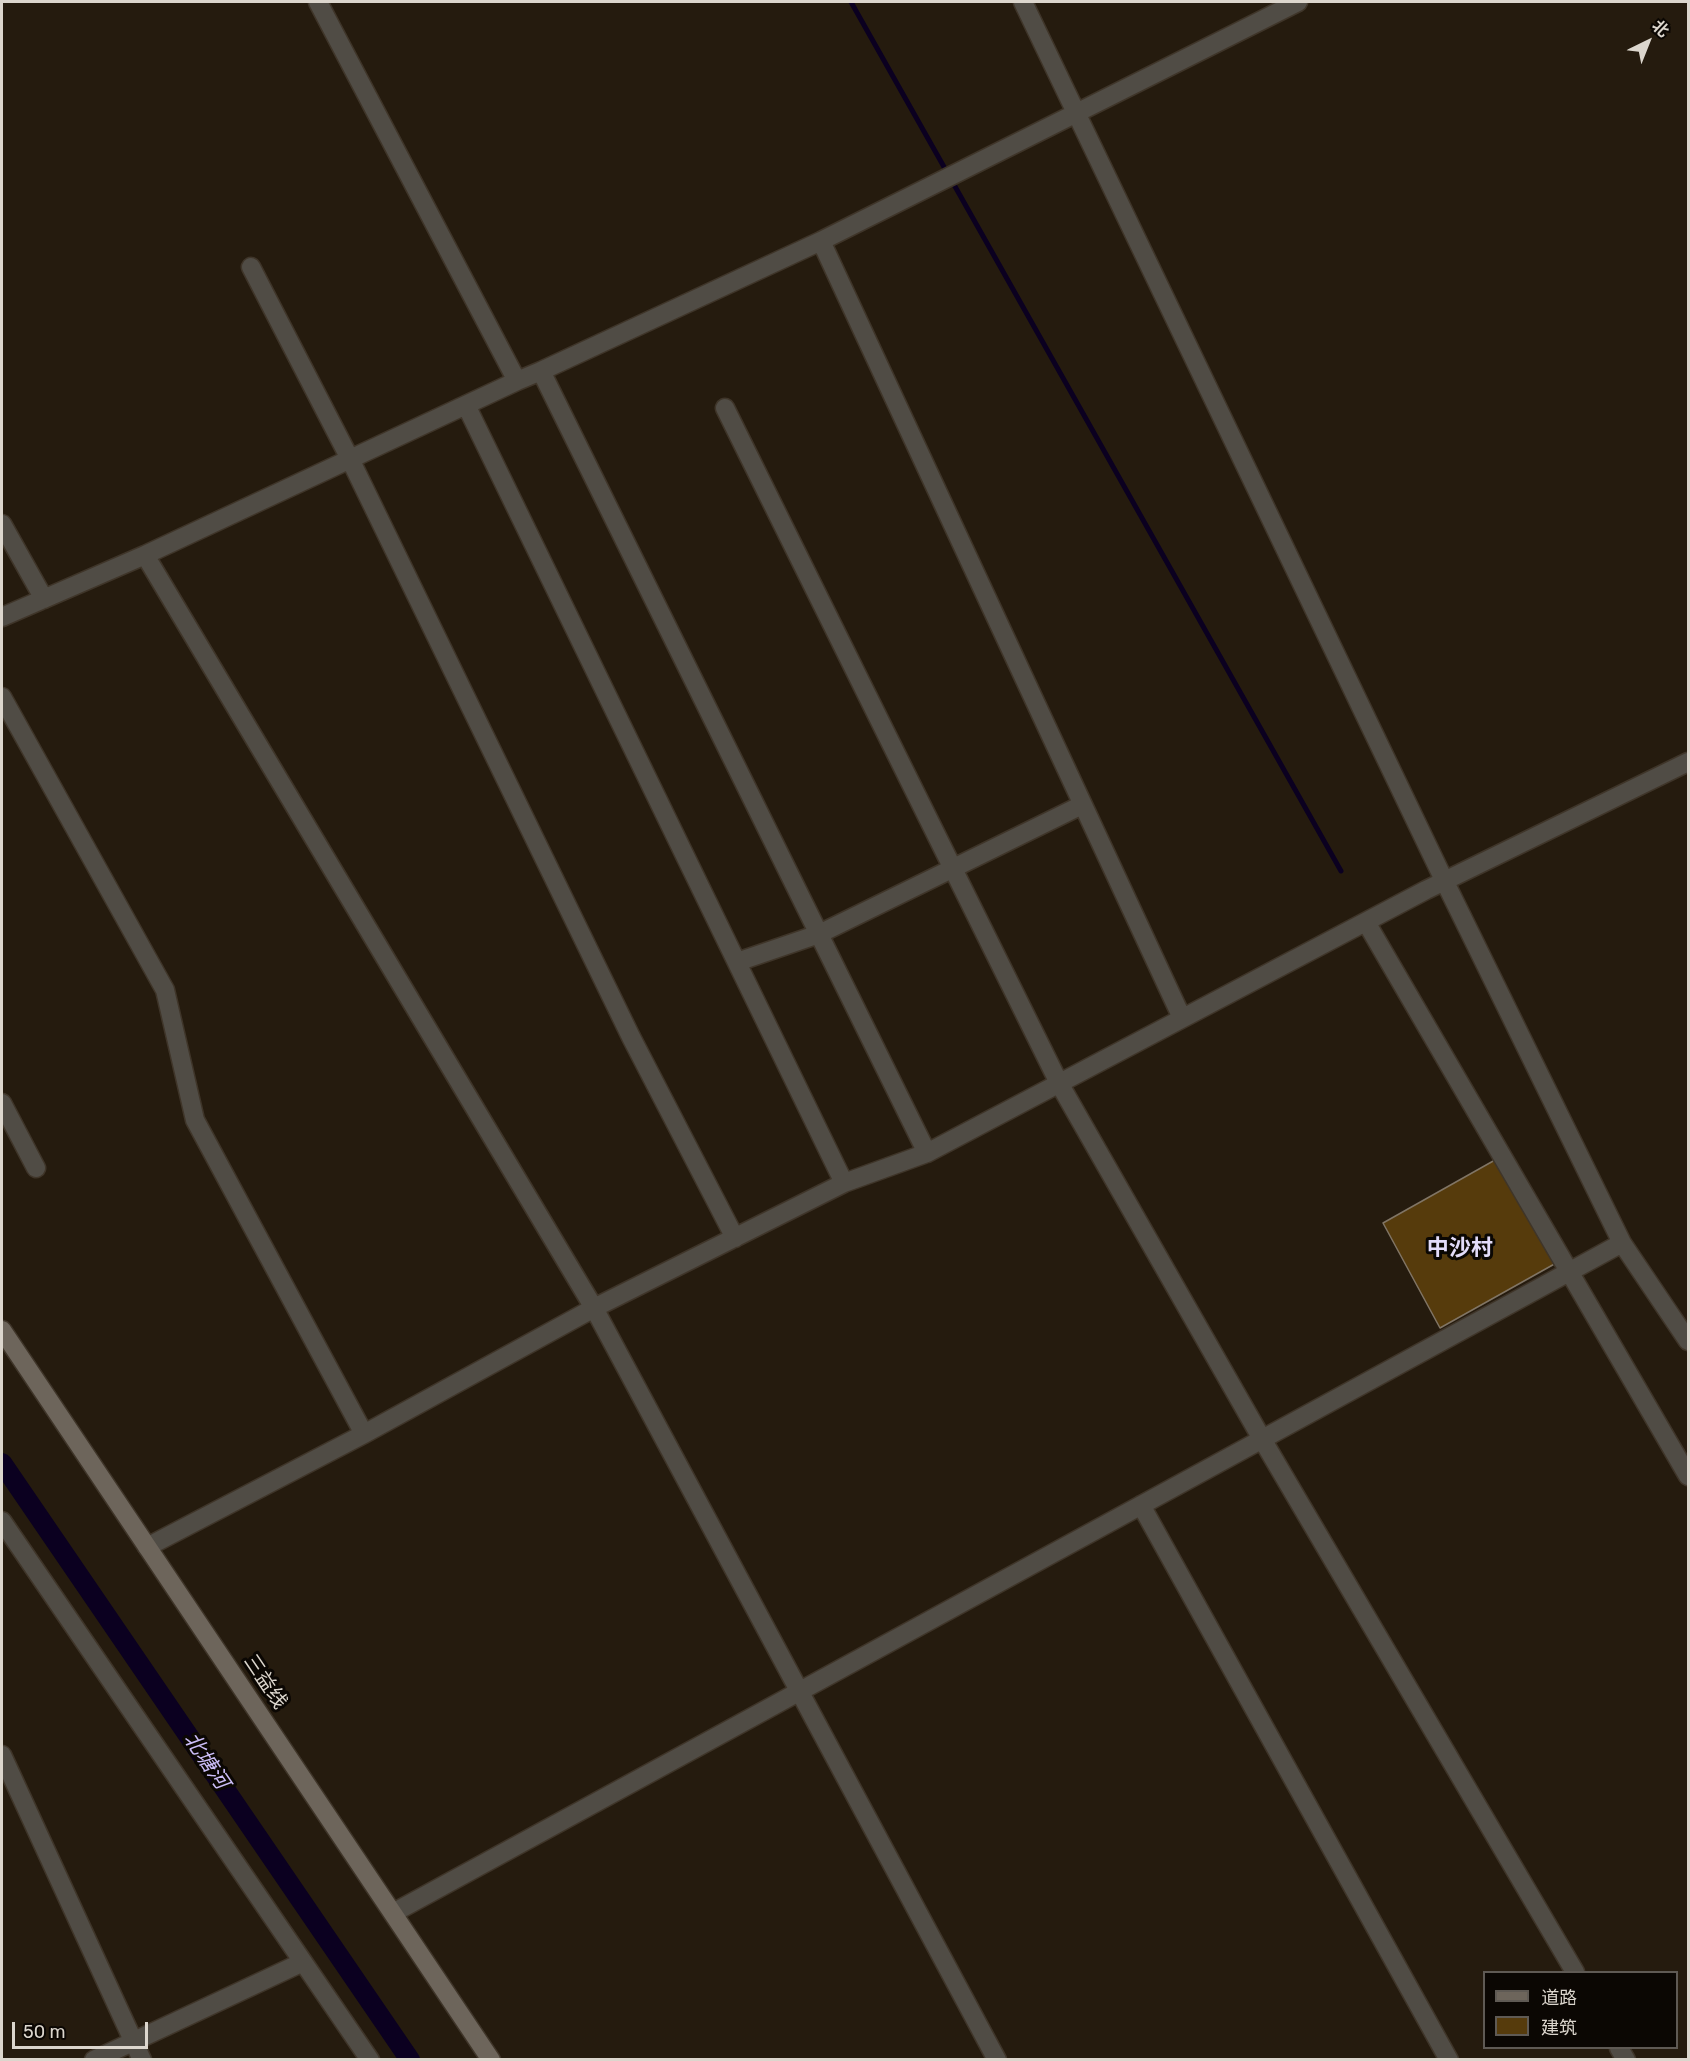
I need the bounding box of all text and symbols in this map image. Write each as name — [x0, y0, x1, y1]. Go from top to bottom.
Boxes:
north arrow — [1618, 12, 1678, 72]
text: 北 — [1648, 16, 1673, 41]
district label: 中沙村 — [1427, 1236, 1493, 1262]
street label: 三益线 — [238, 1650, 292, 1714]
water label: 北塘河 — [178, 1728, 234, 1794]
legend — [1483, 1971, 1678, 2049]
text: 道路 — [1541, 1987, 1577, 2009]
scale bar — [15, 2010, 152, 2048]
text: 建筑 — [1541, 2017, 1577, 2039]
text: 50 m — [23, 2021, 66, 2043]

